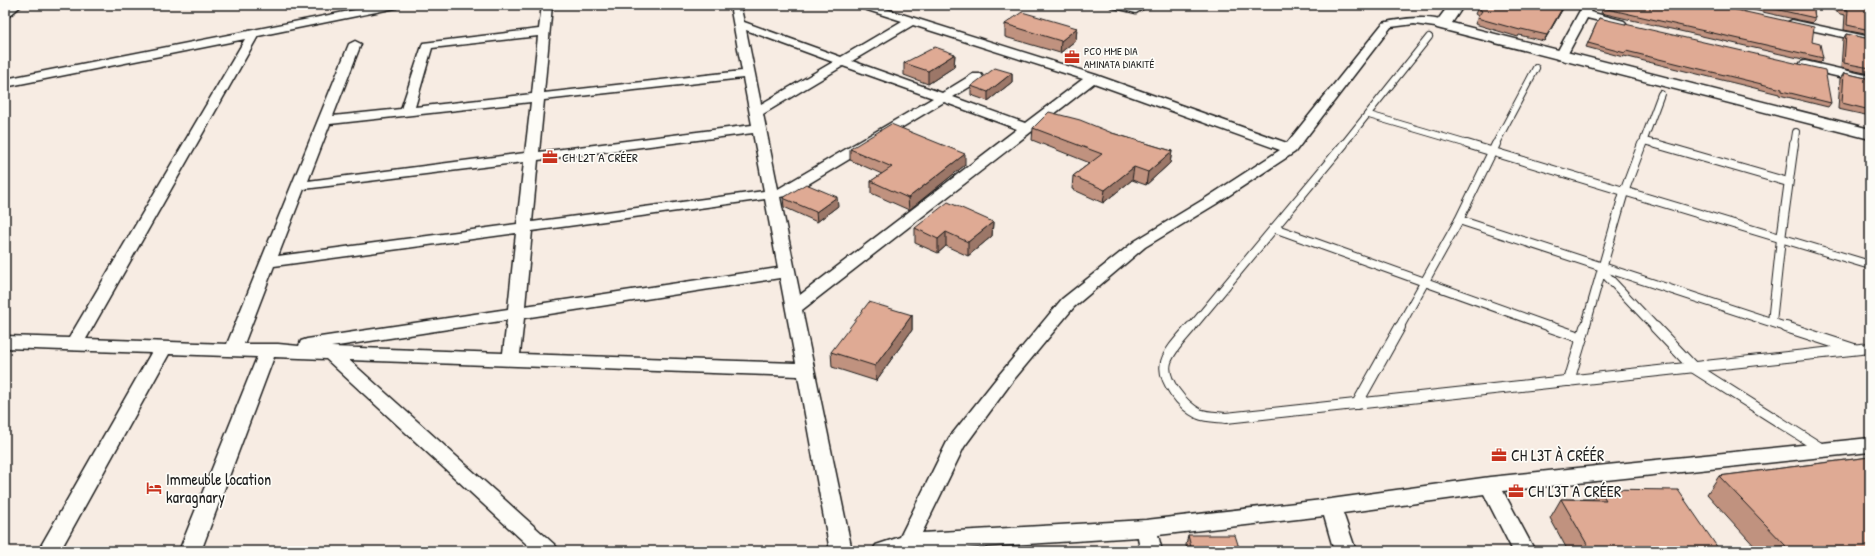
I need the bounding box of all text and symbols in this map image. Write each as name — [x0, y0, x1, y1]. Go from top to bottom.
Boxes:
place label: PCO MME DIA AMINATA DIAKITÉ — [1084, 44, 1154, 71]
office icon: PCO MME DIA AMINATA DIAKITÉ — [1063, 48, 1081, 66]
office icon: CH L2T A CRÉER — [541, 148, 559, 166]
place label: CH L2T A CRÉER — [562, 148, 638, 166]
place label: CH L3T À CRÉÉR — [1511, 444, 1604, 466]
office icon: CH L3T À CRÉÉR — [1490, 446, 1508, 464]
place label: Immeuble location karagnary — [166, 468, 271, 508]
hotel icon: Immeuble location karagnary — [145, 479, 163, 497]
place label: CH L3T A CRÉER — [1528, 480, 1621, 502]
office icon: CH L3T A CRÉER — [1507, 482, 1525, 500]

